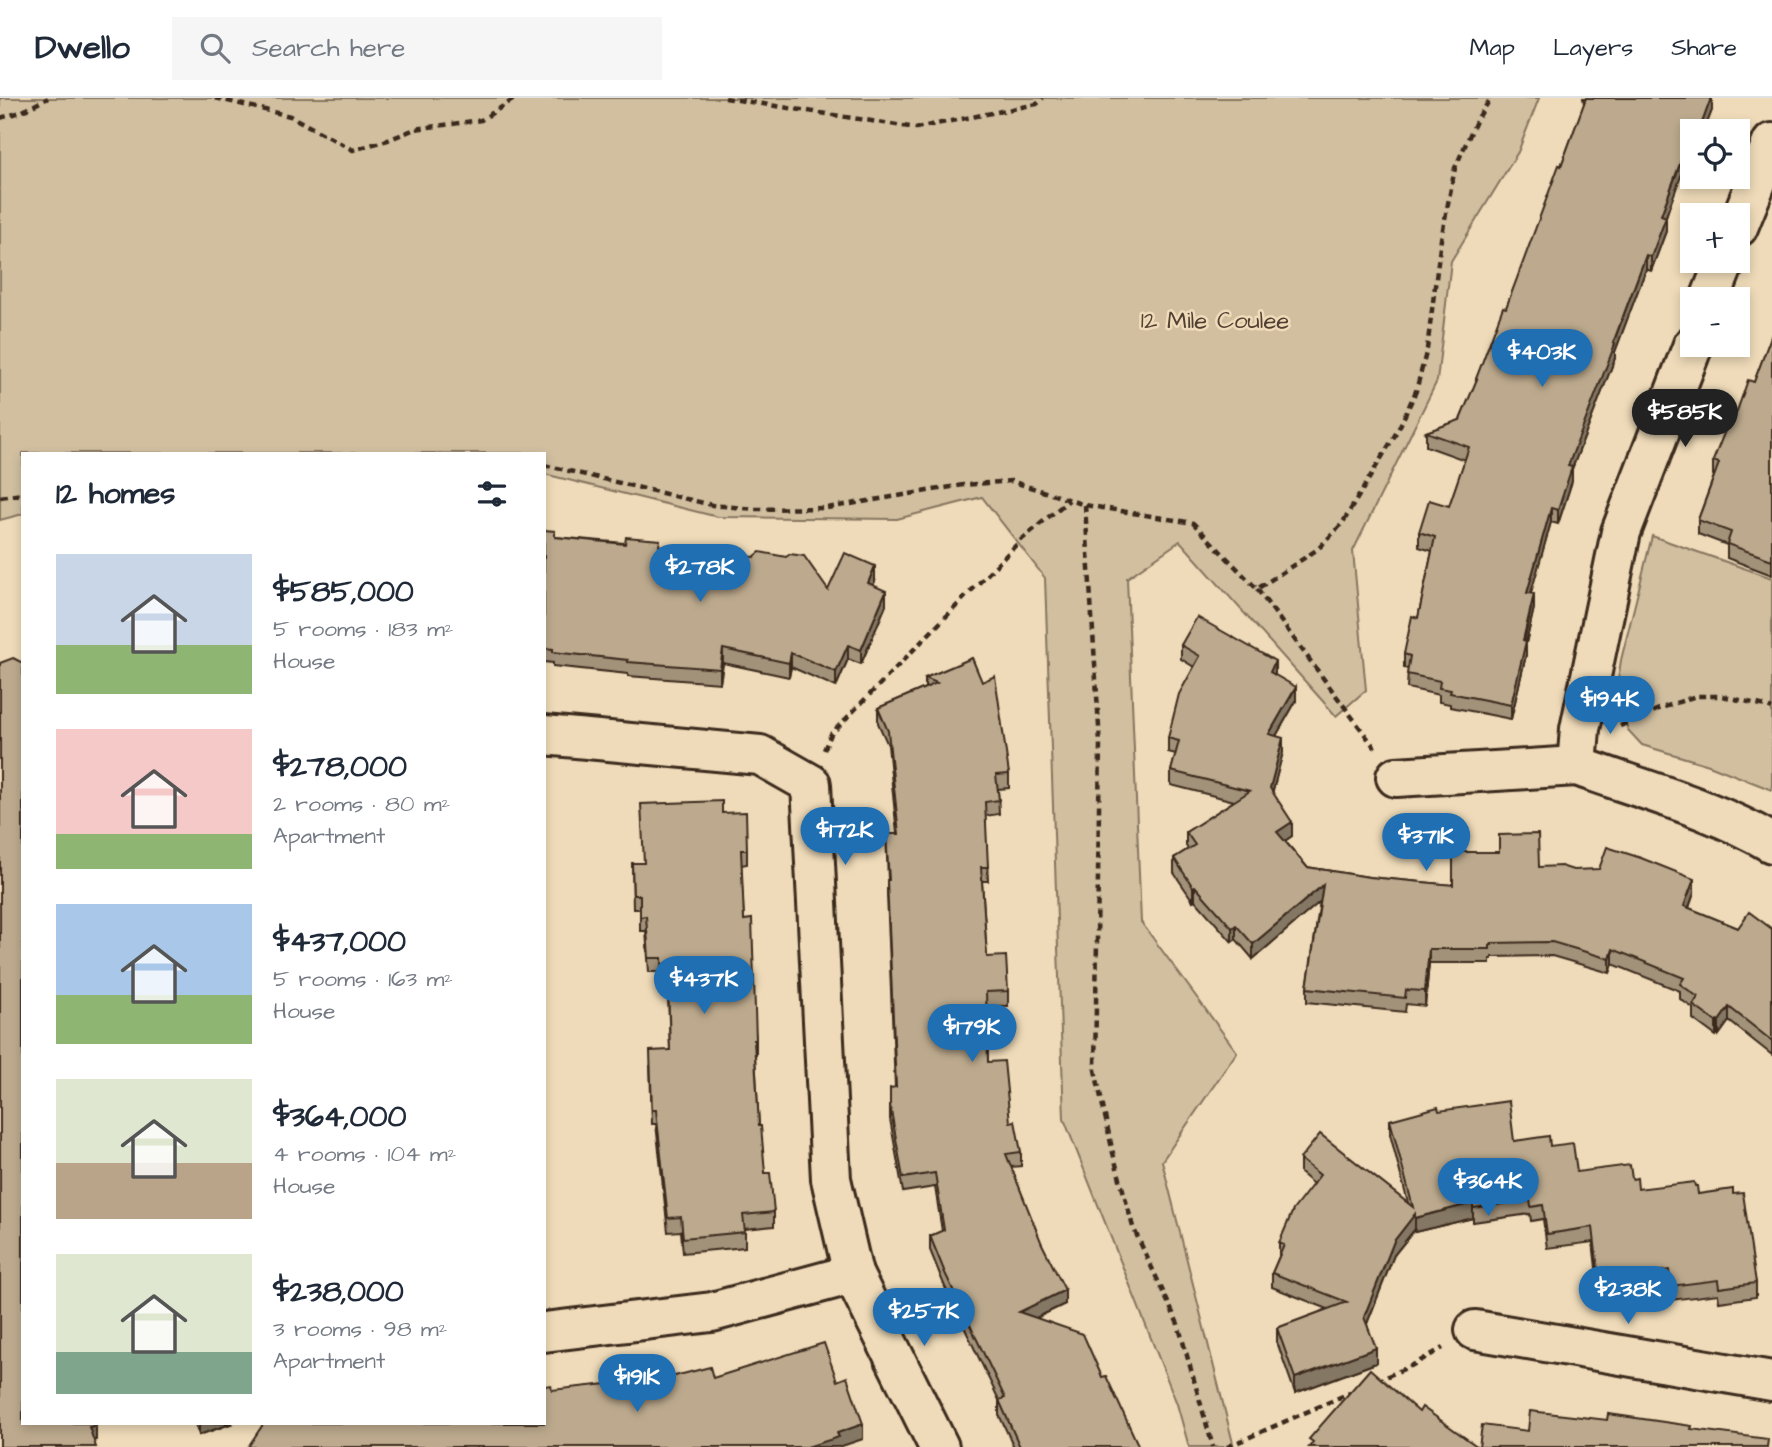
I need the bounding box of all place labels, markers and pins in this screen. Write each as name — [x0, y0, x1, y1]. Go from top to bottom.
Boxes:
pin: $403K — [1493, 330, 1591, 389]
pin: $585K — [1636, 390, 1734, 449]
pin: $278K — [651, 545, 749, 604]
pin: $194K — [1561, 676, 1659, 736]
pin: $172K — [796, 808, 894, 867]
pin: $371K — [1377, 814, 1475, 873]
pin: $437K — [655, 956, 753, 1016]
pin: $179K — [923, 1004, 1021, 1064]
pin: $364K — [1439, 1158, 1537, 1218]
pin: $238K — [1579, 1266, 1677, 1326]
pin: $257K — [875, 1288, 973, 1348]
pin: $191K — [588, 1354, 686, 1414]

